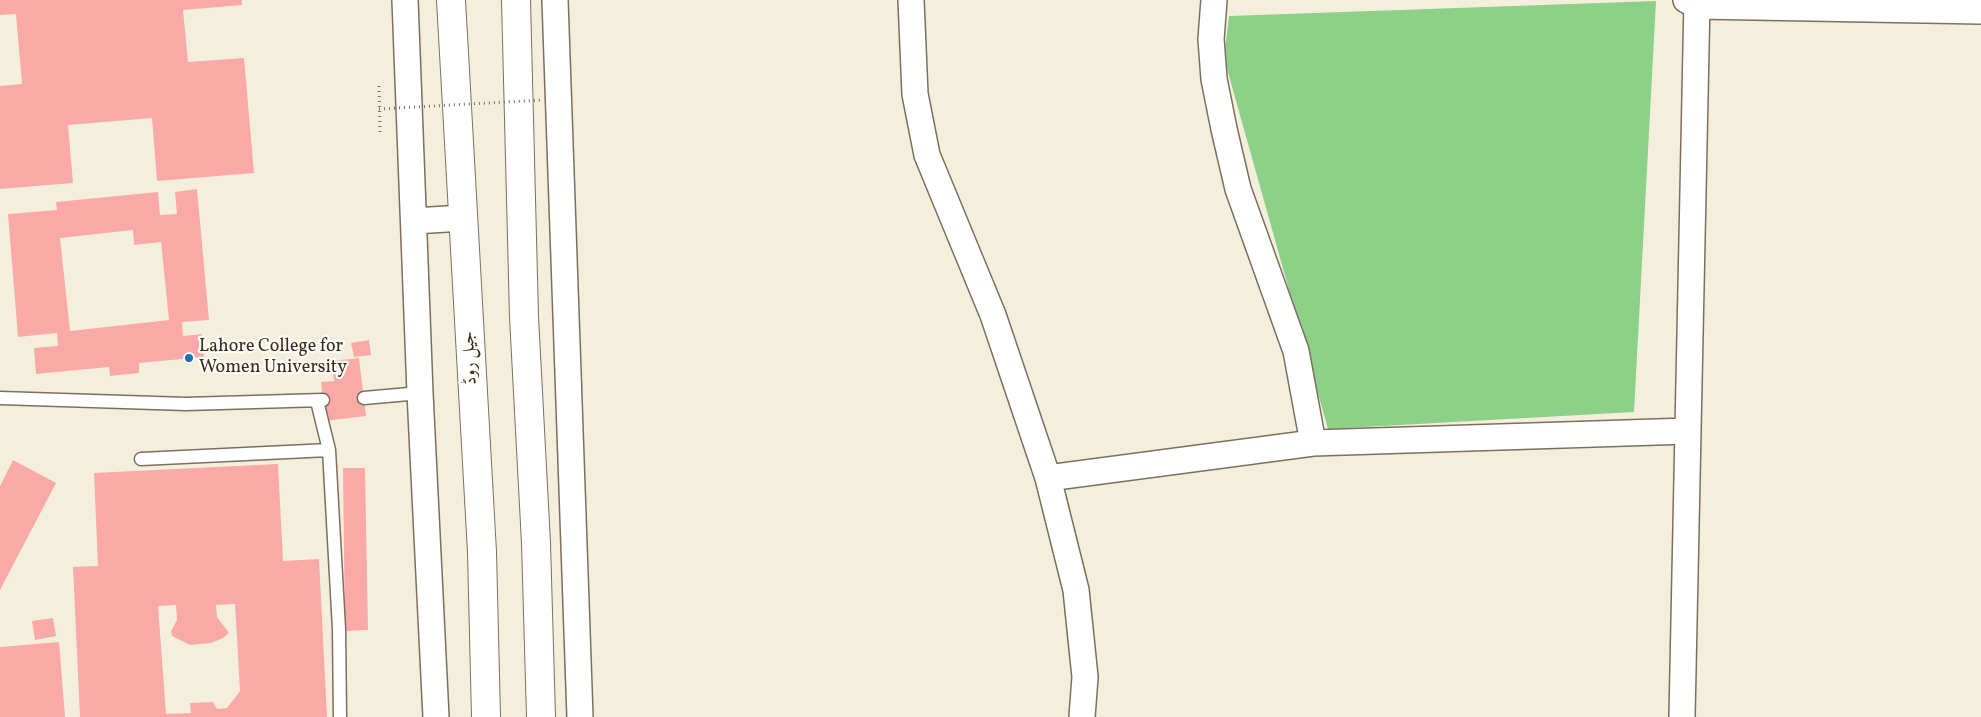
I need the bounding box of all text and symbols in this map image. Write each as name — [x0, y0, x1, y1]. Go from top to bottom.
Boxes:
street label: جیل روڈ — [459, 331, 483, 385]
place label: Lahore College for Women University — [199, 337, 347, 379]
marker: Lahore College for Women University — [183, 352, 195, 364]

